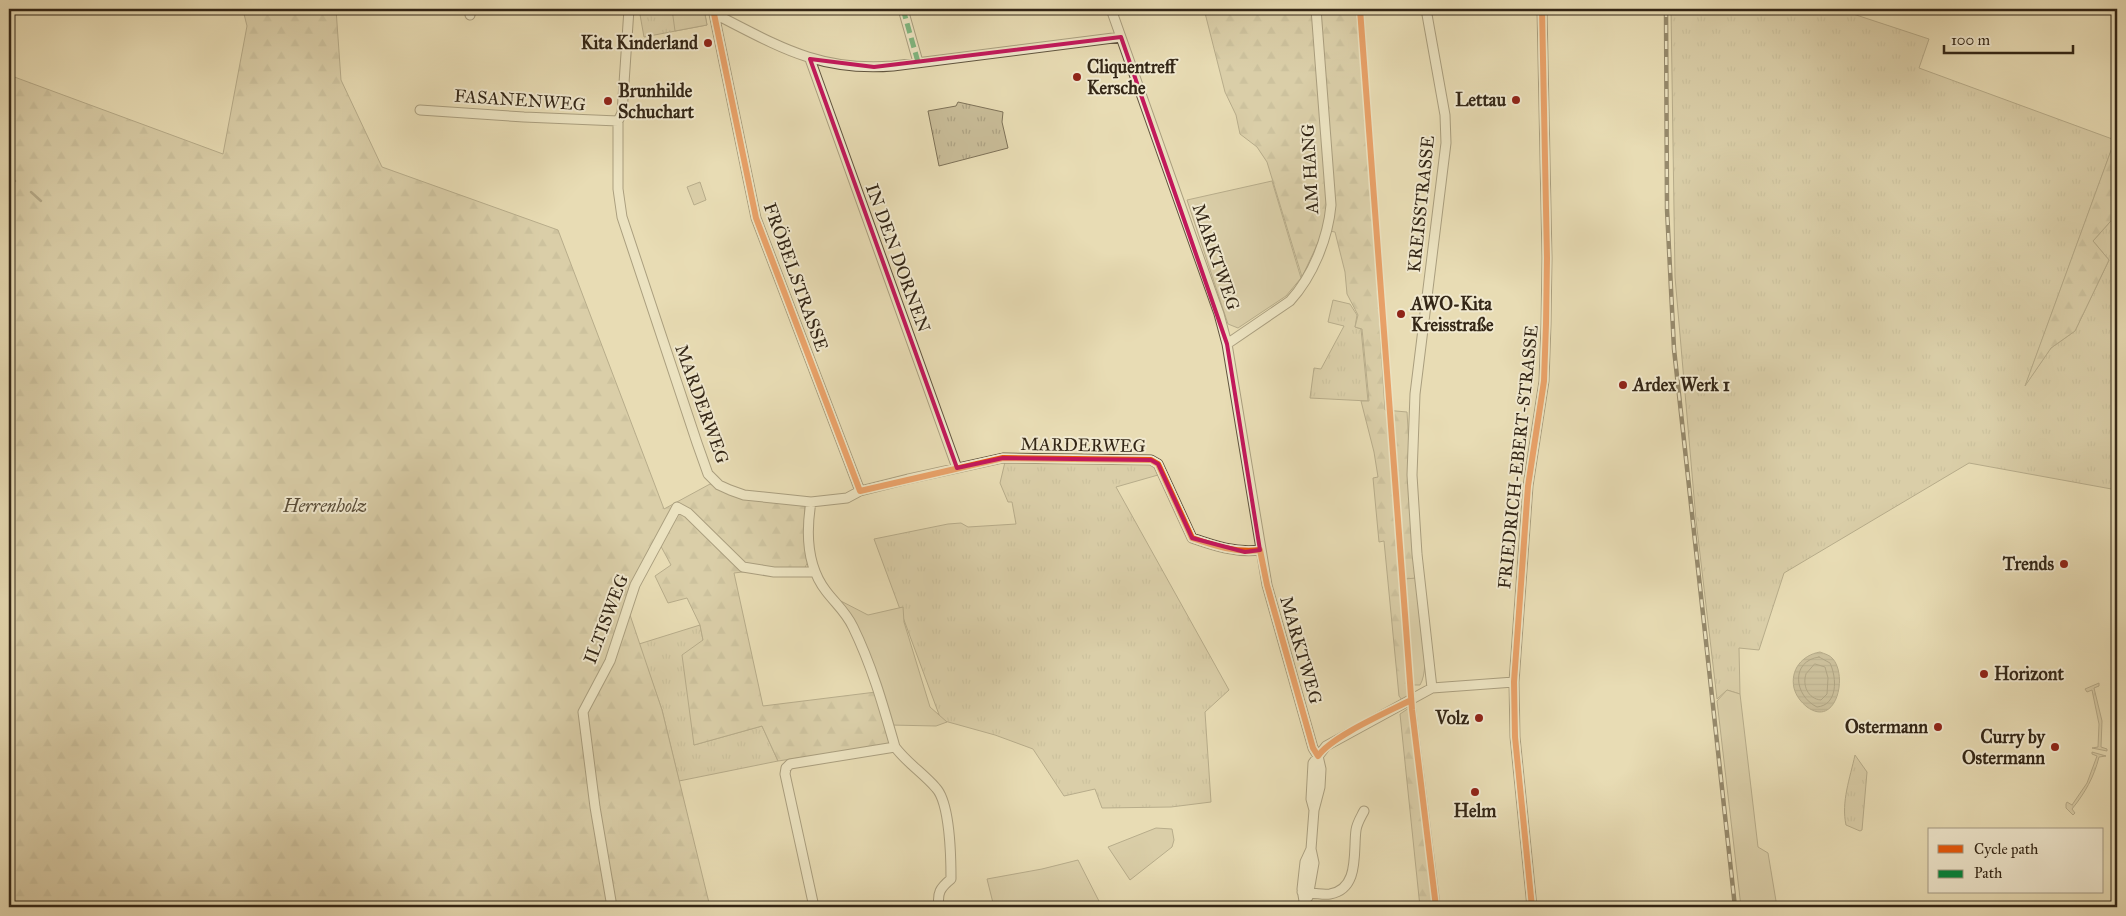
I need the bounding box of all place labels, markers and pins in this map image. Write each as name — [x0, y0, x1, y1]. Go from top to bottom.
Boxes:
place label: Kita Kinderland — [581, 32, 699, 54]
marker: Kita Kinderland — [702, 37, 714, 49]
place label: Cliquentreff Kersche — [1087, 56, 1179, 99]
marker: Cliquentreff Kersche — [1071, 71, 1083, 83]
place label: Brunhilde Schuchart — [618, 80, 694, 123]
place label: Lettau — [1455, 89, 1506, 111]
marker: Lettau — [1510, 94, 1522, 106]
marker: Brunhilde Schuchart — [602, 95, 614, 107]
place label: AWO-Kita Kreisstraße — [1410, 293, 1494, 336]
marker: AWO-Kita Kreisstraße — [1395, 308, 1407, 320]
place label: Ardex Werk 1 — [1632, 374, 1730, 396]
marker: Ardex Werk 1 — [1617, 379, 1629, 391]
place label: Trends — [2002, 553, 2054, 575]
marker: Trends — [2058, 558, 2070, 570]
place label: Horizont — [1994, 663, 2064, 685]
marker: Horizont — [1978, 668, 1990, 680]
place label: Volz — [1434, 707, 1470, 729]
marker: Volz — [1473, 712, 1485, 724]
place label: Ostermann — [1845, 716, 1928, 738]
marker: Ostermann — [1932, 721, 1944, 733]
place label: Curry by Ostermann — [1962, 726, 2047, 769]
marker: Curry by Ostermann — [2049, 741, 2061, 753]
marker: Helm — [1469, 786, 1481, 798]
place label: Helm — [1454, 800, 1497, 822]

